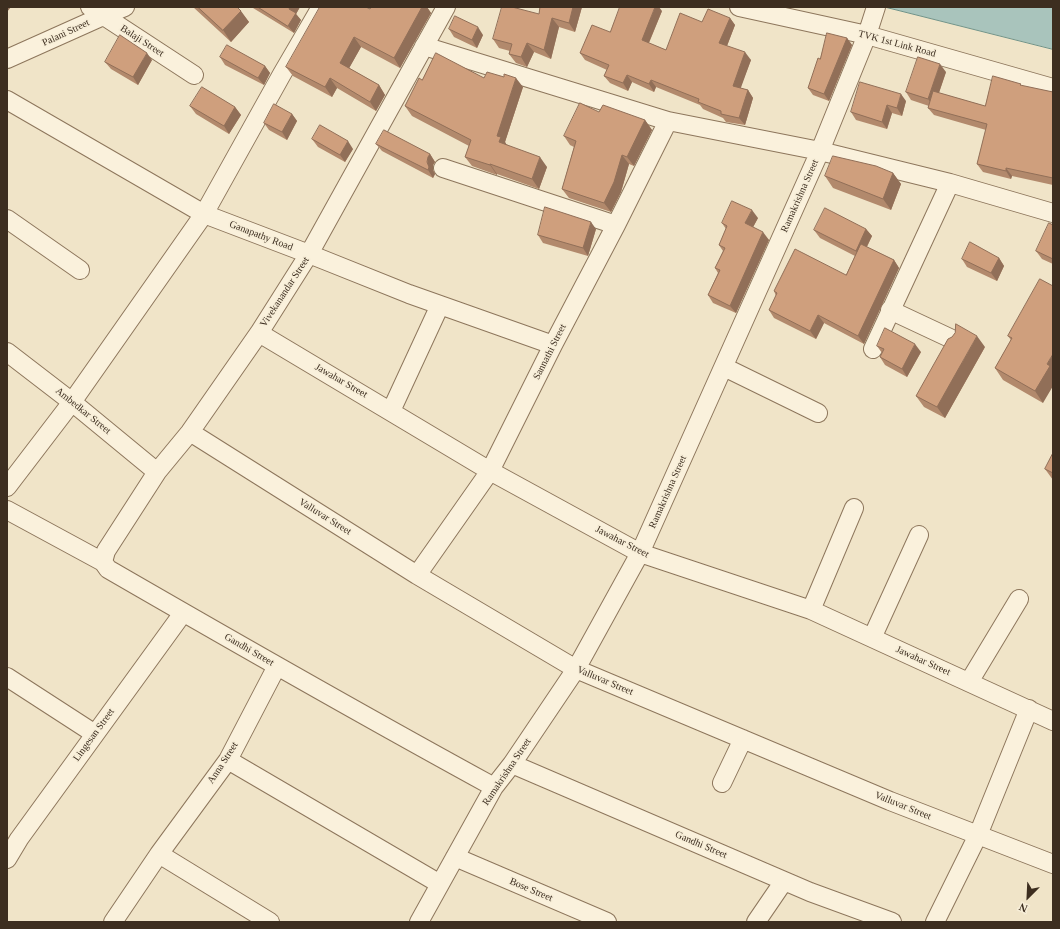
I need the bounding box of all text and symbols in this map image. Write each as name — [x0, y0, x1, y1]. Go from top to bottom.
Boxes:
street label: Palani Street — [40, 17, 92, 49]
street label: Balaji Street — [118, 22, 166, 60]
street label: TVK 1st Link Road — [857, 28, 937, 60]
street label: Ramakrishna Street — [779, 158, 821, 234]
street label: Ganapathy Road — [228, 218, 294, 254]
street label: Vivekanandar Street — [258, 255, 312, 329]
street label: Sannathi Street — [531, 322, 569, 382]
street label: Jawahar Street — [313, 361, 369, 401]
street label: Ambedkar Street — [53, 385, 113, 437]
street label: Ramakrishna Street — [647, 454, 689, 530]
street label: Valluvar Street — [297, 496, 353, 538]
street label: Jawahar Street — [593, 523, 651, 561]
street label: Gandhi Street — [222, 631, 276, 669]
street label: Jawahar Street — [894, 644, 952, 678]
street label: Valluvar Street — [575, 664, 635, 698]
street label: Lingesan Street — [71, 706, 117, 764]
street label: Ramakrishna Street — [480, 736, 534, 808]
street label: Anna Street — [205, 740, 241, 786]
street label: Valluvar Street — [873, 789, 933, 823]
street label: Gandhi Street — [673, 829, 729, 861]
street label: Bose Street — [508, 876, 554, 904]
north arrow — [1008, 877, 1048, 917]
text: N — [1017, 901, 1029, 915]

